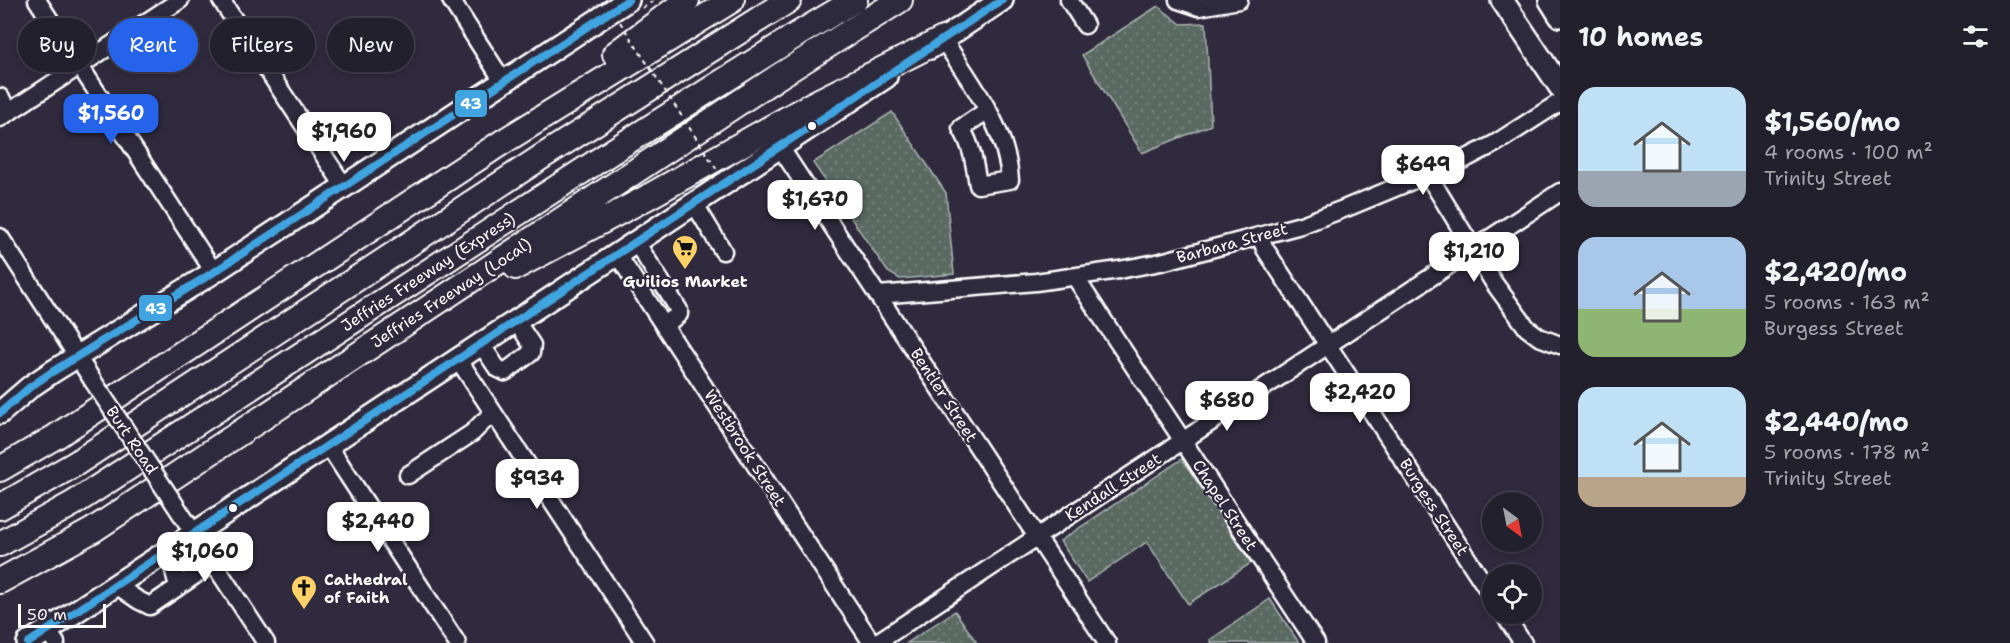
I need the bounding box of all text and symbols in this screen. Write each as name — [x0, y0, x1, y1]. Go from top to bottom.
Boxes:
chip: Buy — [18, 18, 96, 72]
chip: Rent — [108, 18, 198, 72]
chip: Filters — [210, 18, 315, 72]
chip: New — [327, 18, 414, 72]
text: 10 homes — [1578, 19, 1703, 54]
icon: filters — [1959, 20, 1992, 53]
line badge: 43 — [454, 89, 488, 118]
text: 43 — [460, 93, 482, 114]
pin: $1,560 — [62, 94, 160, 145]
text: $1,560 — [77, 100, 145, 126]
text: $1,560/mo — [1764, 104, 1901, 139]
icon: home — [1626, 111, 1698, 183]
pin: $1,960 — [295, 112, 393, 163]
text: $1,960 — [311, 118, 377, 144]
unlabelled marker — [806, 120, 818, 132]
text: 4 rooms · 100 m² — [1764, 139, 1933, 165]
pin: $649 — [1387, 145, 1459, 196]
text: $649 — [1395, 151, 1451, 177]
text: Trinity Street — [1764, 165, 1892, 191]
pin: $1,670 — [766, 180, 864, 231]
text: $1,670 — [782, 186, 849, 212]
street label: Jeffries Freeway (Express) — [337, 208, 519, 336]
street label: Barbara Street — [1174, 218, 1290, 268]
pin: $1,210 — [1425, 232, 1523, 283]
street label: Jeffries Freeway (Local) — [367, 233, 535, 353]
supermarket icon: Guilios Market — [670, 233, 700, 271]
text: $1,210 — [1443, 238, 1505, 264]
text: $2,420/mo — [1764, 254, 1907, 289]
icon: home — [1626, 261, 1698, 333]
place label: Guilios Market — [622, 271, 748, 292]
text: 5 rooms · 163 m² — [1764, 289, 1930, 315]
line badge: 43 — [138, 294, 173, 322]
text: 43 — [145, 298, 167, 319]
text: Burgess Street — [1764, 315, 1904, 341]
street label: Bentler Street — [906, 344, 982, 446]
pin: $2,420 — [1311, 373, 1409, 424]
text: $2,420 — [1324, 379, 1396, 405]
pin: $680 — [1191, 381, 1263, 432]
street label: Westbrook Street — [699, 386, 791, 510]
text: $680 — [1199, 387, 1255, 413]
street label: Burt Road — [101, 402, 163, 478]
text: $2,440/mo — [1764, 404, 1909, 439]
icon: home — [1626, 411, 1698, 483]
text: 5 rooms · 178 m² — [1764, 439, 1930, 465]
street label: Kendall Street — [1061, 448, 1165, 526]
street label: Burgess Street — [1395, 454, 1473, 560]
street label: Chapel Street — [1188, 455, 1262, 555]
pin: $934 — [501, 459, 573, 510]
text: $934 — [510, 465, 564, 491]
text: Trinity Street — [1764, 465, 1892, 491]
north arrow — [1482, 492, 1542, 552]
map controls — [1482, 492, 1542, 624]
unlabelled marker — [227, 502, 239, 514]
pin: $2,440 — [329, 502, 427, 553]
text: $2,440 — [341, 508, 415, 534]
pin: $1,060 — [156, 532, 254, 583]
text: $1,060 — [171, 538, 239, 564]
button: locate — [1482, 564, 1542, 624]
place label: Cathedral of Faith — [324, 569, 408, 608]
church icon: Cathedral of Faith — [289, 573, 319, 611]
scale bar — [18, 601, 106, 628]
text: 50 m — [27, 604, 67, 625]

